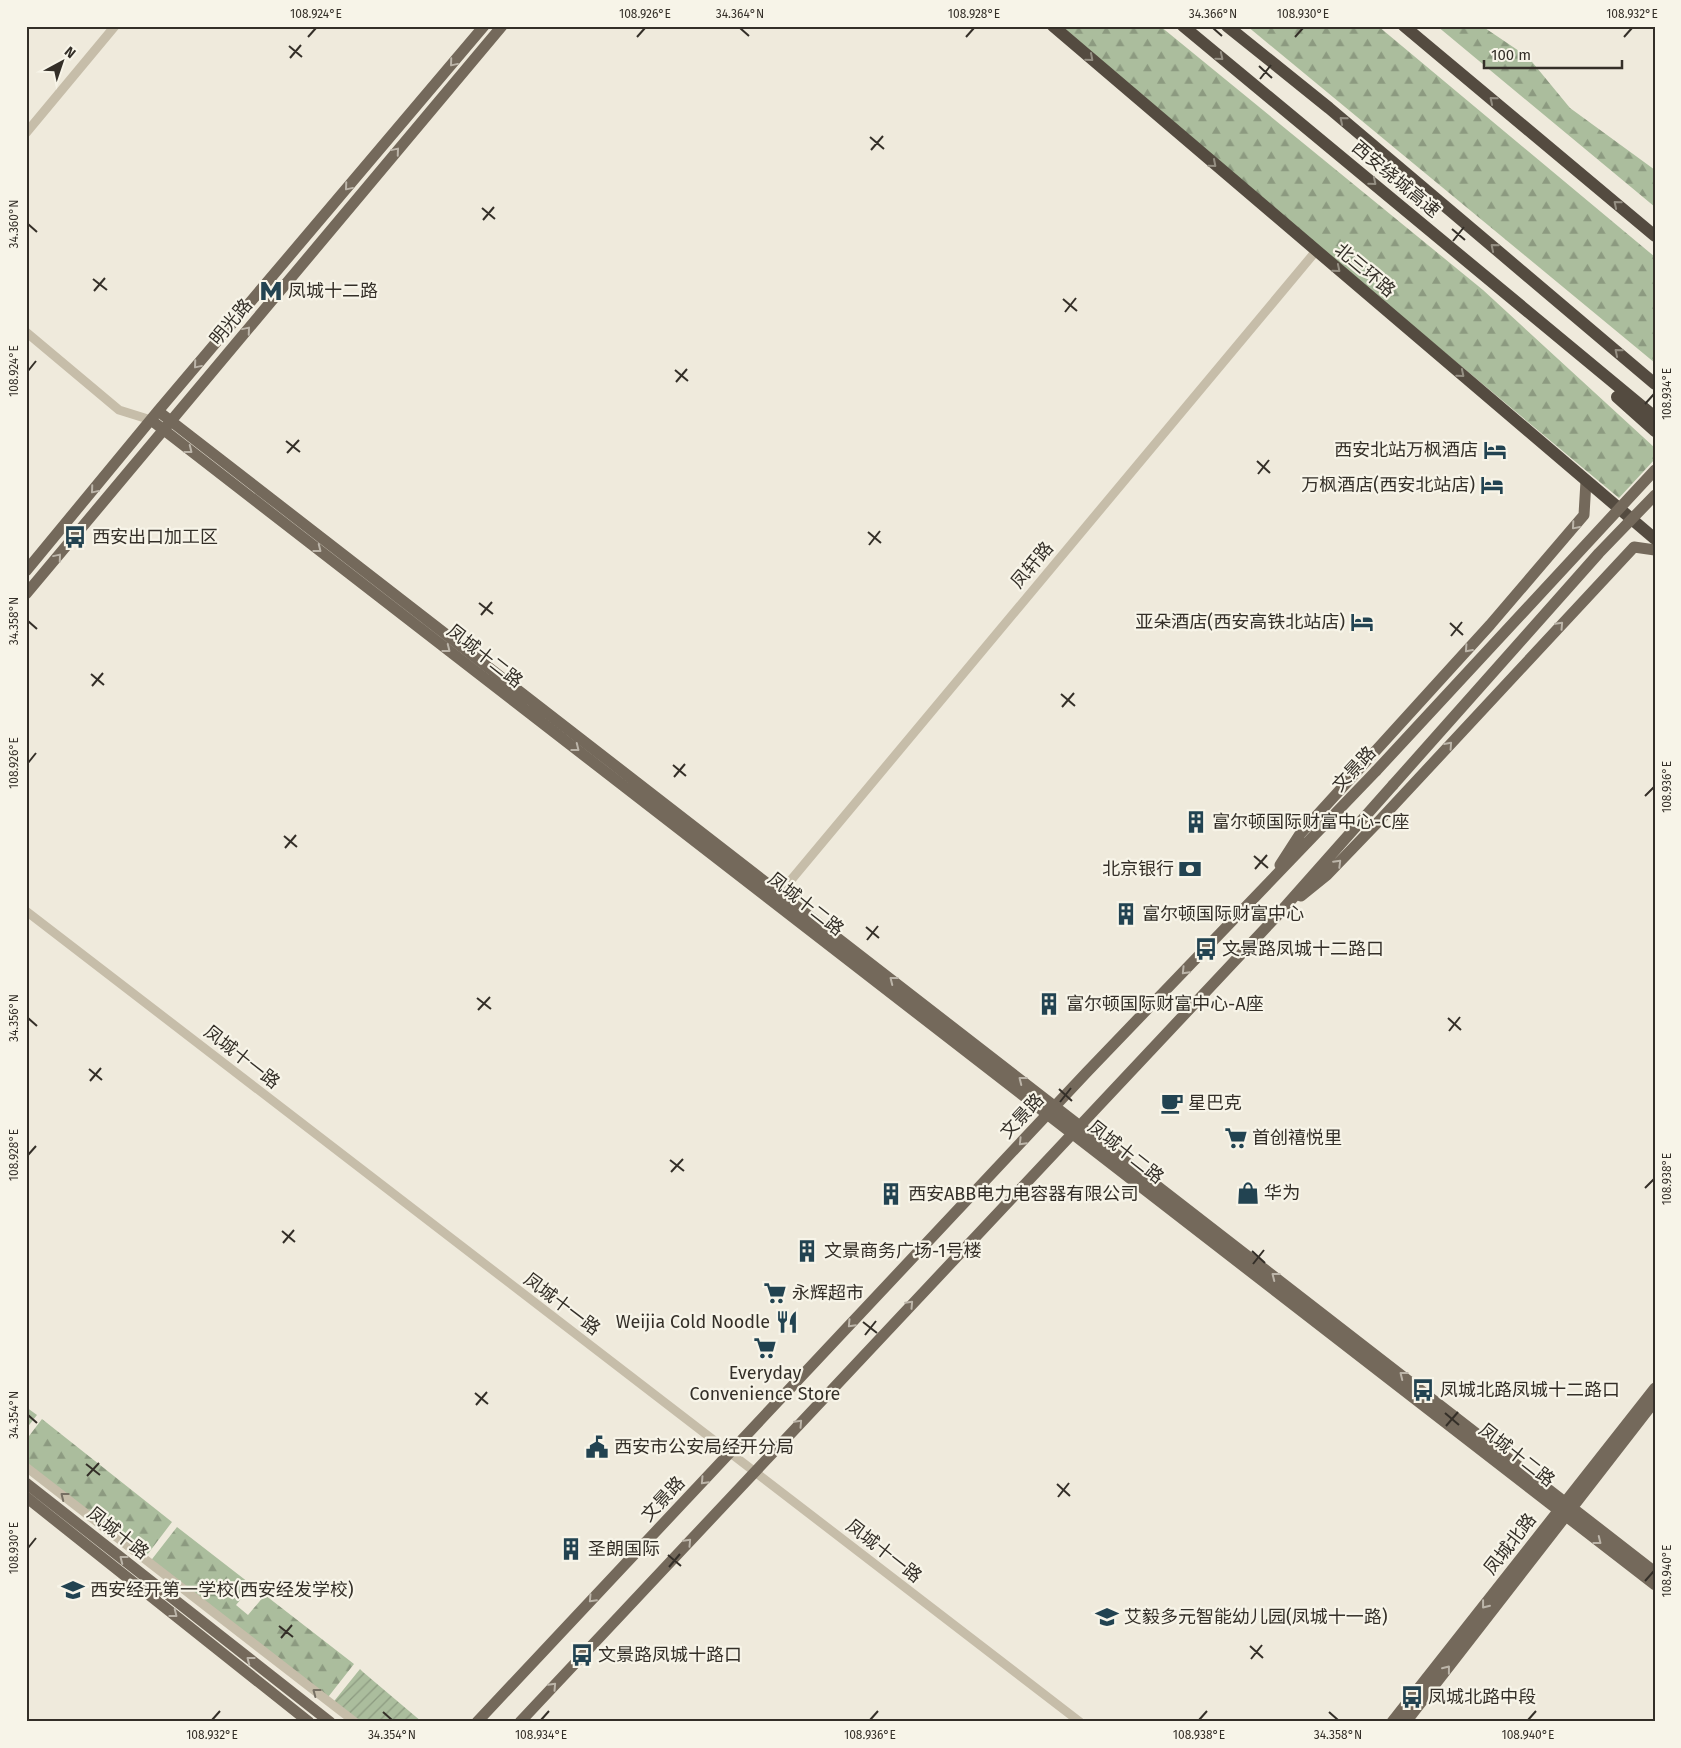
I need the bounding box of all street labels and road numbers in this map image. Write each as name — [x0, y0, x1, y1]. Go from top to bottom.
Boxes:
street label: 西安绕城高速 — [1348, 136, 1444, 222]
street label: 北三环路 — [1330, 238, 1400, 302]
street label: 明光路 — [205, 294, 257, 350]
street label: 凤轩路 — [1006, 537, 1058, 593]
street label: 凤城十二路 — [443, 620, 527, 692]
street label: 文景路 — [1328, 742, 1380, 796]
street label: 凤城十二路 — [764, 868, 848, 940]
street label: 凤城十一路 — [200, 1021, 284, 1093]
street label: 文景路 — [996, 1089, 1048, 1143]
street label: 凤城十二路 — [1084, 1116, 1168, 1188]
street label: 凤城十一路 — [519, 1268, 605, 1340]
street label: 凤城十二路 — [1475, 1419, 1559, 1491]
street label: 文景路 — [637, 1472, 689, 1526]
street label: 凤城十路 — [83, 1502, 153, 1564]
street label: 凤城北路 — [1479, 1509, 1541, 1579]
street label: 凤城十一路 — [842, 1515, 926, 1587]

